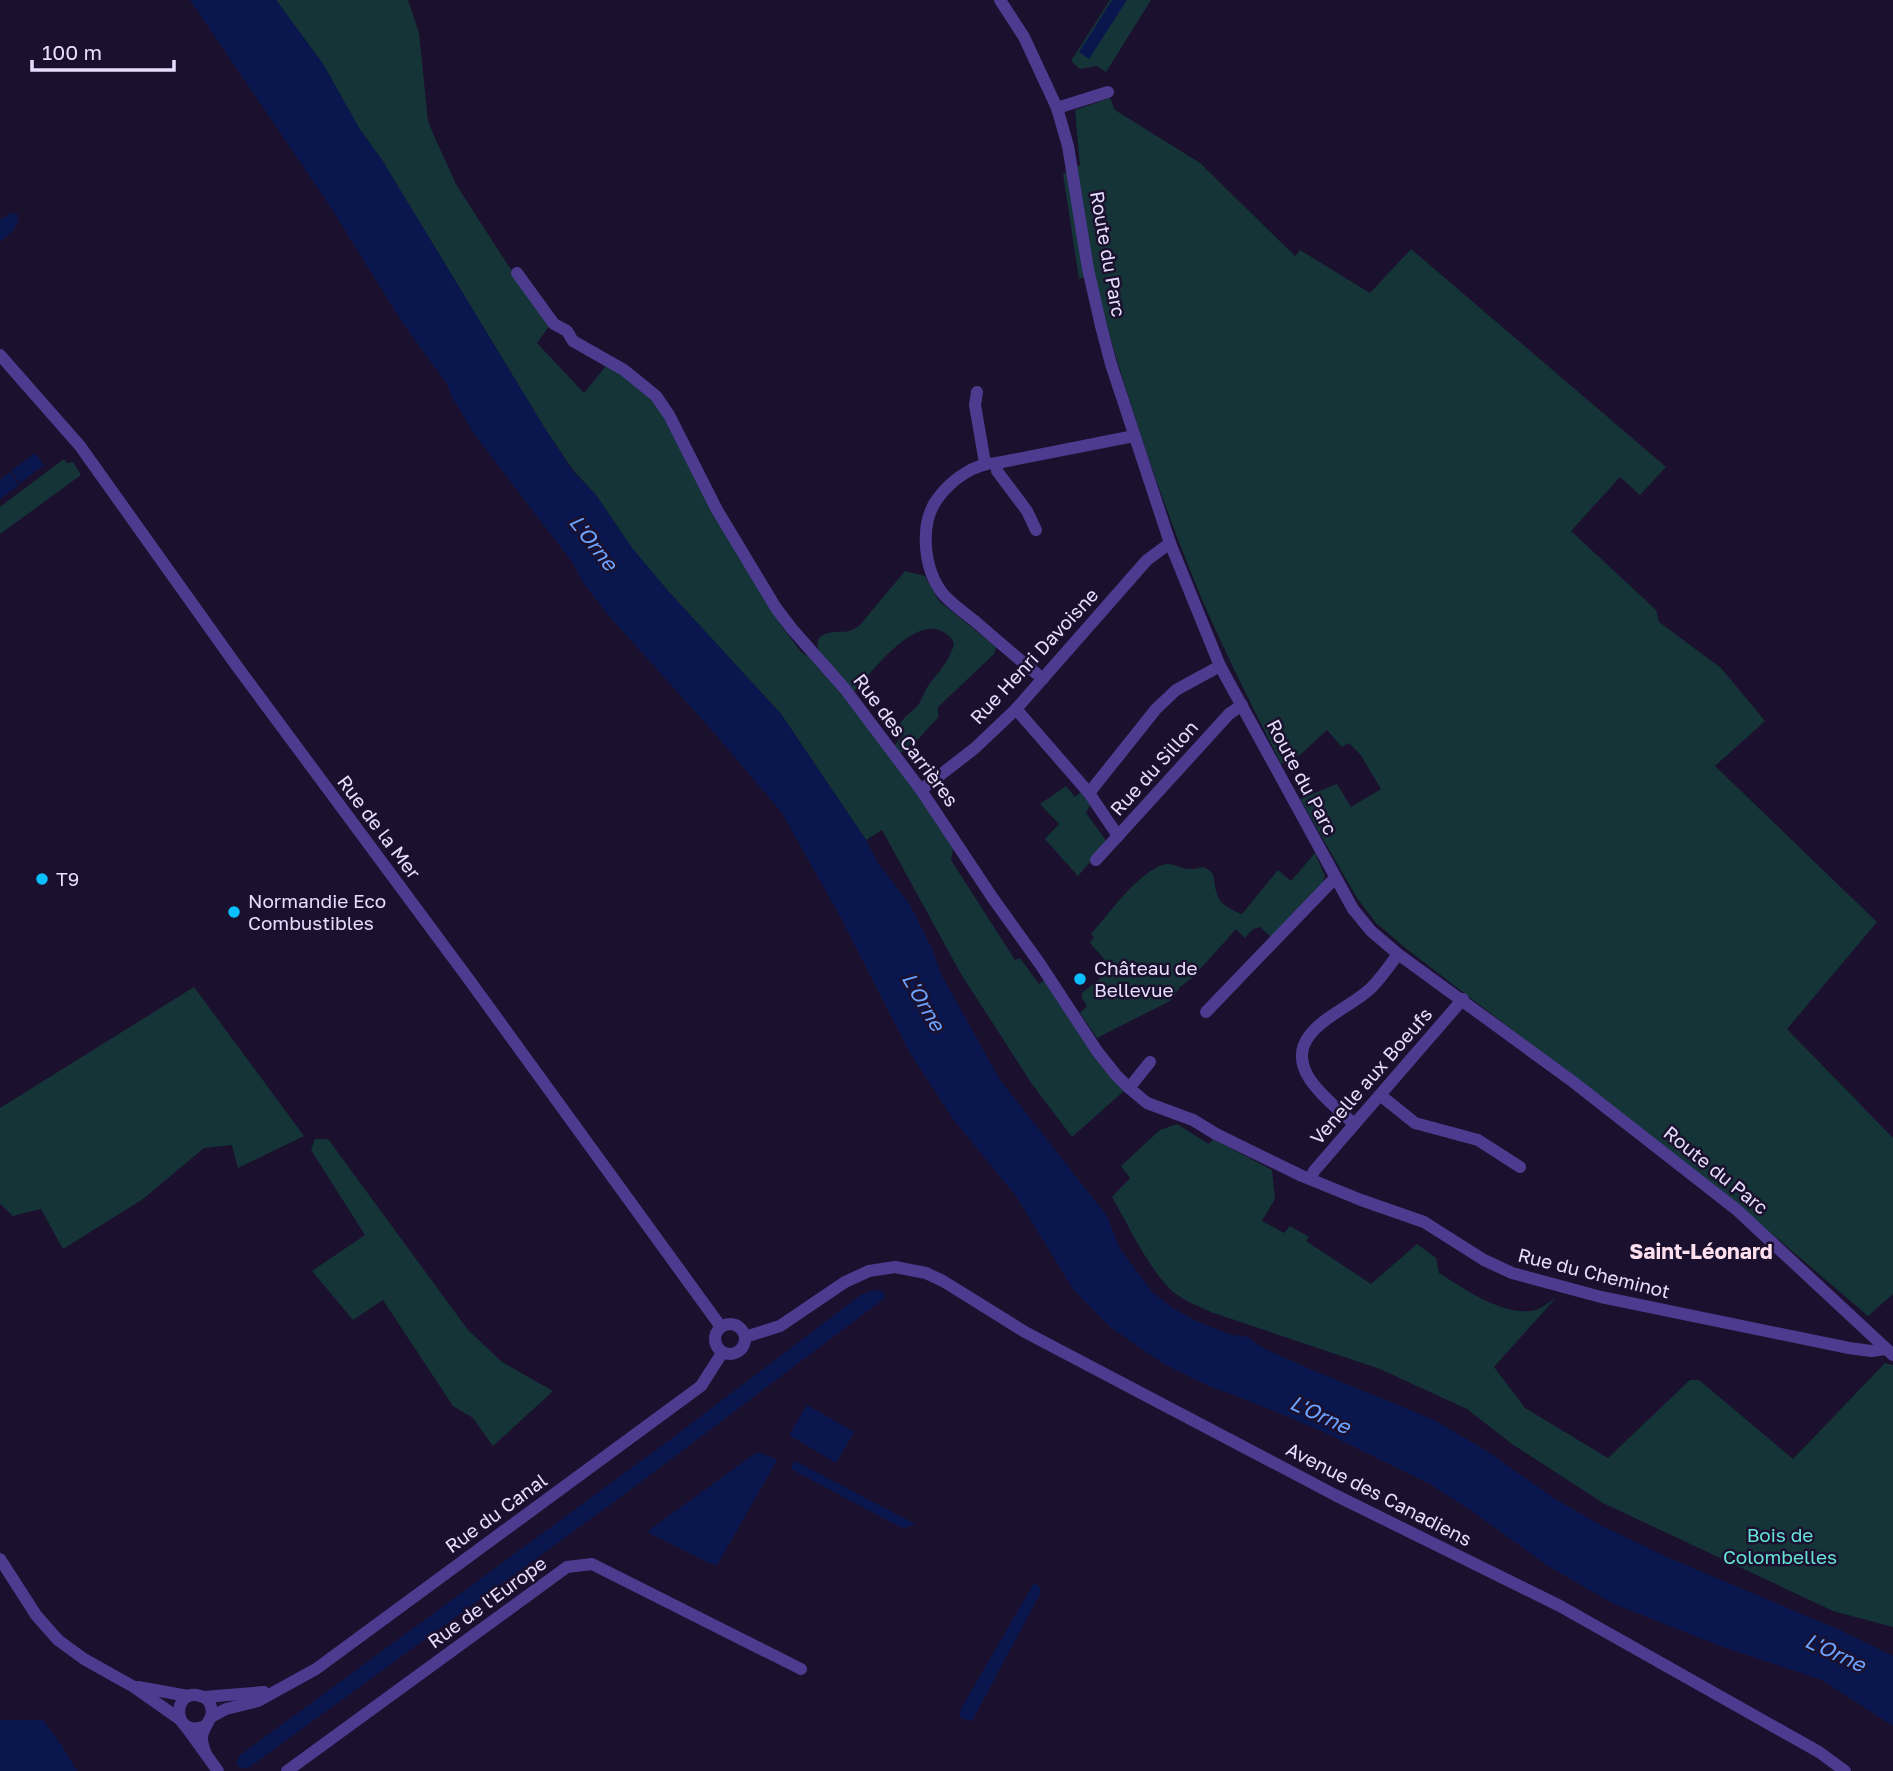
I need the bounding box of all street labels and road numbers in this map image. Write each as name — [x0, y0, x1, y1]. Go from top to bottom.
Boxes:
street label: Route du Parc — [1086, 189, 1131, 319]
street label: Rue Henri Davoisne — [965, 583, 1103, 728]
street label: Rue des Carrières — [849, 669, 964, 811]
street label: Rue du Sillon — [1105, 715, 1202, 820]
street label: Route du Parc — [1262, 715, 1343, 838]
street label: Rue de la Mer — [333, 770, 426, 883]
street label: Venelle aux Boeufs — [1305, 1002, 1436, 1149]
street label: Route du Parc — [1660, 1121, 1773, 1219]
street label: Rue du Cheminot — [1516, 1242, 1673, 1303]
street label: Avenue des Canadiens — [1283, 1437, 1476, 1550]
street label: Rue du Canal — [440, 1468, 551, 1557]
street label: Rue de l'Europe — [423, 1551, 551, 1652]

